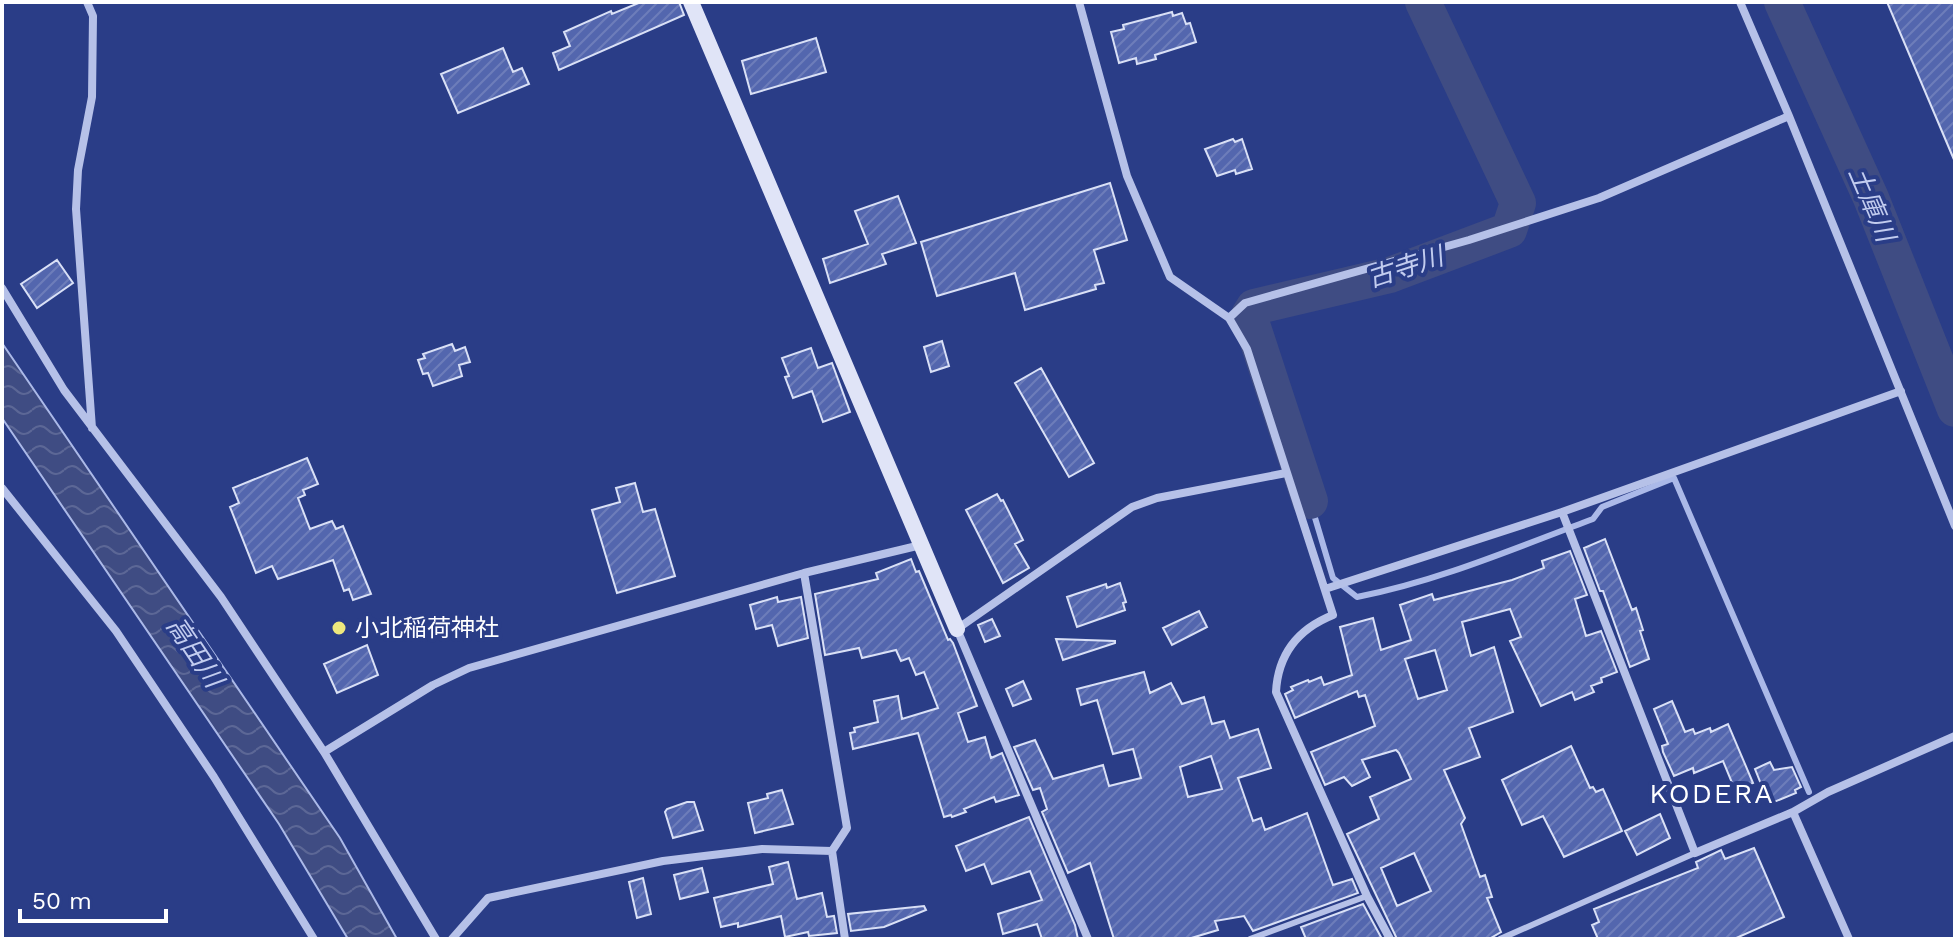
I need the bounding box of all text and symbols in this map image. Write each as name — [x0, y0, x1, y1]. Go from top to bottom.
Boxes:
water label: 土庫川 — [1843, 162, 1902, 249]
water label: 古寺川 — [1363, 240, 1450, 293]
water label: 高田川 — [161, 611, 231, 695]
place label: 小北稲荷神社 — [355, 614, 499, 642]
marker: 小北稲荷神社 — [330, 619, 348, 637]
district label: KODERA — [1649, 777, 1775, 810]
scale bar — [20, 873, 166, 923]
text: 50 m — [32, 887, 92, 915]

